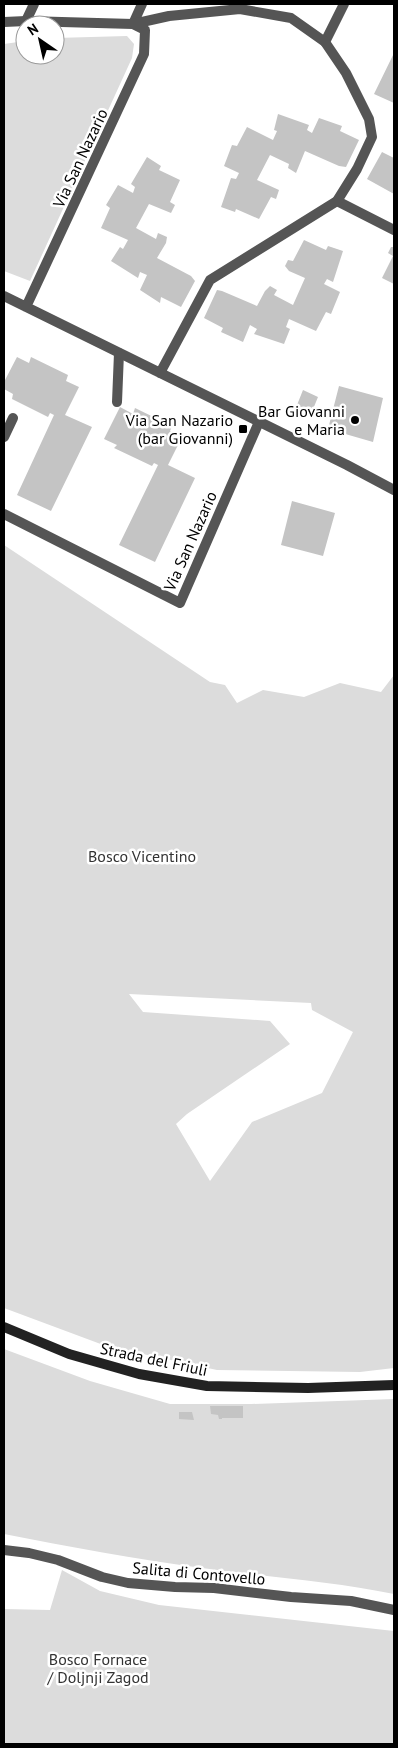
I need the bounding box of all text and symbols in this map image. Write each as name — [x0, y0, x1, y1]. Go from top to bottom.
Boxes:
north arrow — [15, 15, 65, 65]
text: N — [24, 19, 42, 39]
street label: Via San Nazario — [48, 105, 112, 212]
place label: Bar Giovanni e Maria — [258, 401, 345, 439]
place label: Via San Nazario (bar Giovanni) — [125, 410, 233, 448]
marker: Bar Giovanni e Maria — [349, 414, 361, 426]
marker: Via San Nazario (bar Giovanni) — [237, 423, 249, 435]
street label: Via San Nazario — [159, 488, 221, 595]
park label: Bosco Vicentino — [88, 846, 196, 866]
street label: Strada del Friuli — [98, 1338, 210, 1380]
street label: Salita di Contovello — [132, 1557, 266, 1589]
park label: Bosco Fornace / Doljnji Zagod — [46, 1649, 149, 1687]

